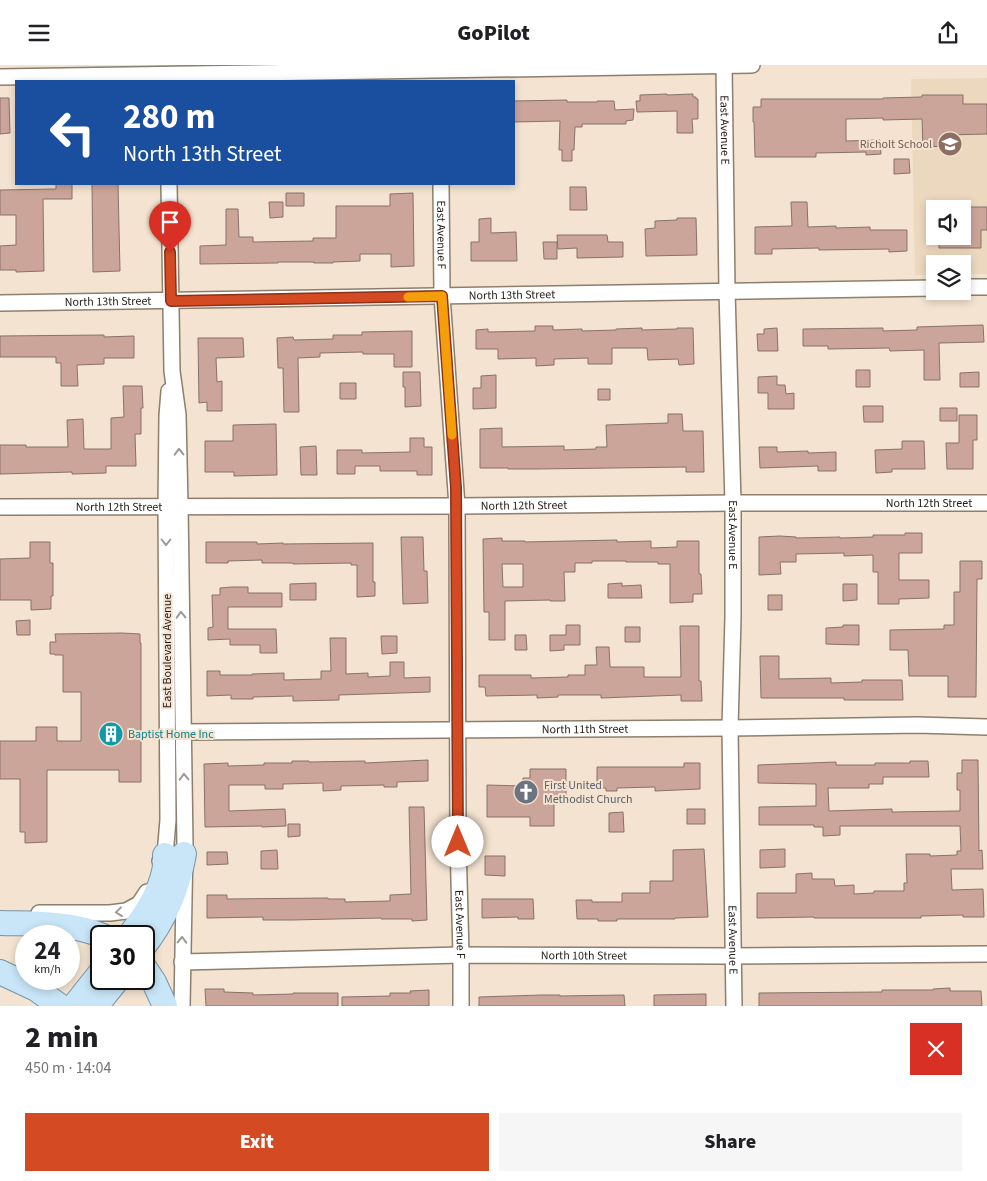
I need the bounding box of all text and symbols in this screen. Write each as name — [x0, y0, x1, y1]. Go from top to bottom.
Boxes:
text: GoPilot — [457, 17, 530, 49]
icon: menu — [25, 19, 53, 47]
icon: share — [934, 19, 962, 47]
text: 280 m — [123, 92, 215, 142]
street label: East Avenue E — [716, 95, 734, 165]
icon: left — [40, 100, 105, 165]
school or university icon: Richolt School — [937, 131, 963, 157]
place label: Richolt School — [860, 136, 932, 153]
text: North 13th Street — [123, 138, 281, 170]
street label: East Avenue F — [433, 200, 450, 270]
map controls — [926, 200, 971, 300]
button: sound — [926, 200, 971, 245]
pin — [149, 201, 191, 252]
icon: arrive — [156, 208, 184, 236]
button: layers — [926, 255, 971, 300]
street label: North 13th Street — [469, 286, 555, 304]
street label: North 13th Street — [65, 292, 151, 310]
one-way arrow — [173, 448, 184, 456]
street label: North 12th Street — [886, 495, 972, 512]
street label: North 12th Street — [481, 496, 567, 514]
street label: North 12th Street — [76, 498, 162, 515]
street label: East Avenue E — [725, 500, 742, 570]
one-way arrow — [161, 538, 171, 546]
street label: East Boulevard Avenue — [159, 594, 176, 708]
one-way arrow — [175, 611, 186, 619]
street label: North 11th Street — [542, 720, 628, 738]
building icon: Baptist Home Inc — [98, 721, 124, 747]
place label: Baptist Home Inc — [128, 726, 214, 743]
one-way arrow — [178, 773, 189, 781]
place label: First United Methodist Church — [544, 777, 632, 808]
church icon: First United Methodist Church — [513, 779, 539, 805]
position arrow — [431, 815, 483, 867]
street label: East Avenue F — [451, 890, 470, 959]
street label: East Avenue E — [724, 905, 742, 975]
one-way arrow — [114, 906, 122, 917]
speed limit sign: 30 — [90, 925, 155, 990]
text: 24 — [34, 933, 61, 969]
one-way arrow — [177, 936, 187, 944]
street label: North 10th Street — [541, 947, 627, 964]
text: km/h — [34, 961, 61, 978]
text: 2 min — [25, 1016, 99, 1059]
button: close — [910, 1023, 962, 1075]
text: 450 m · 14:04 — [25, 1057, 112, 1079]
button: Exit — [25, 1113, 489, 1171]
button: Share — [499, 1113, 962, 1171]

